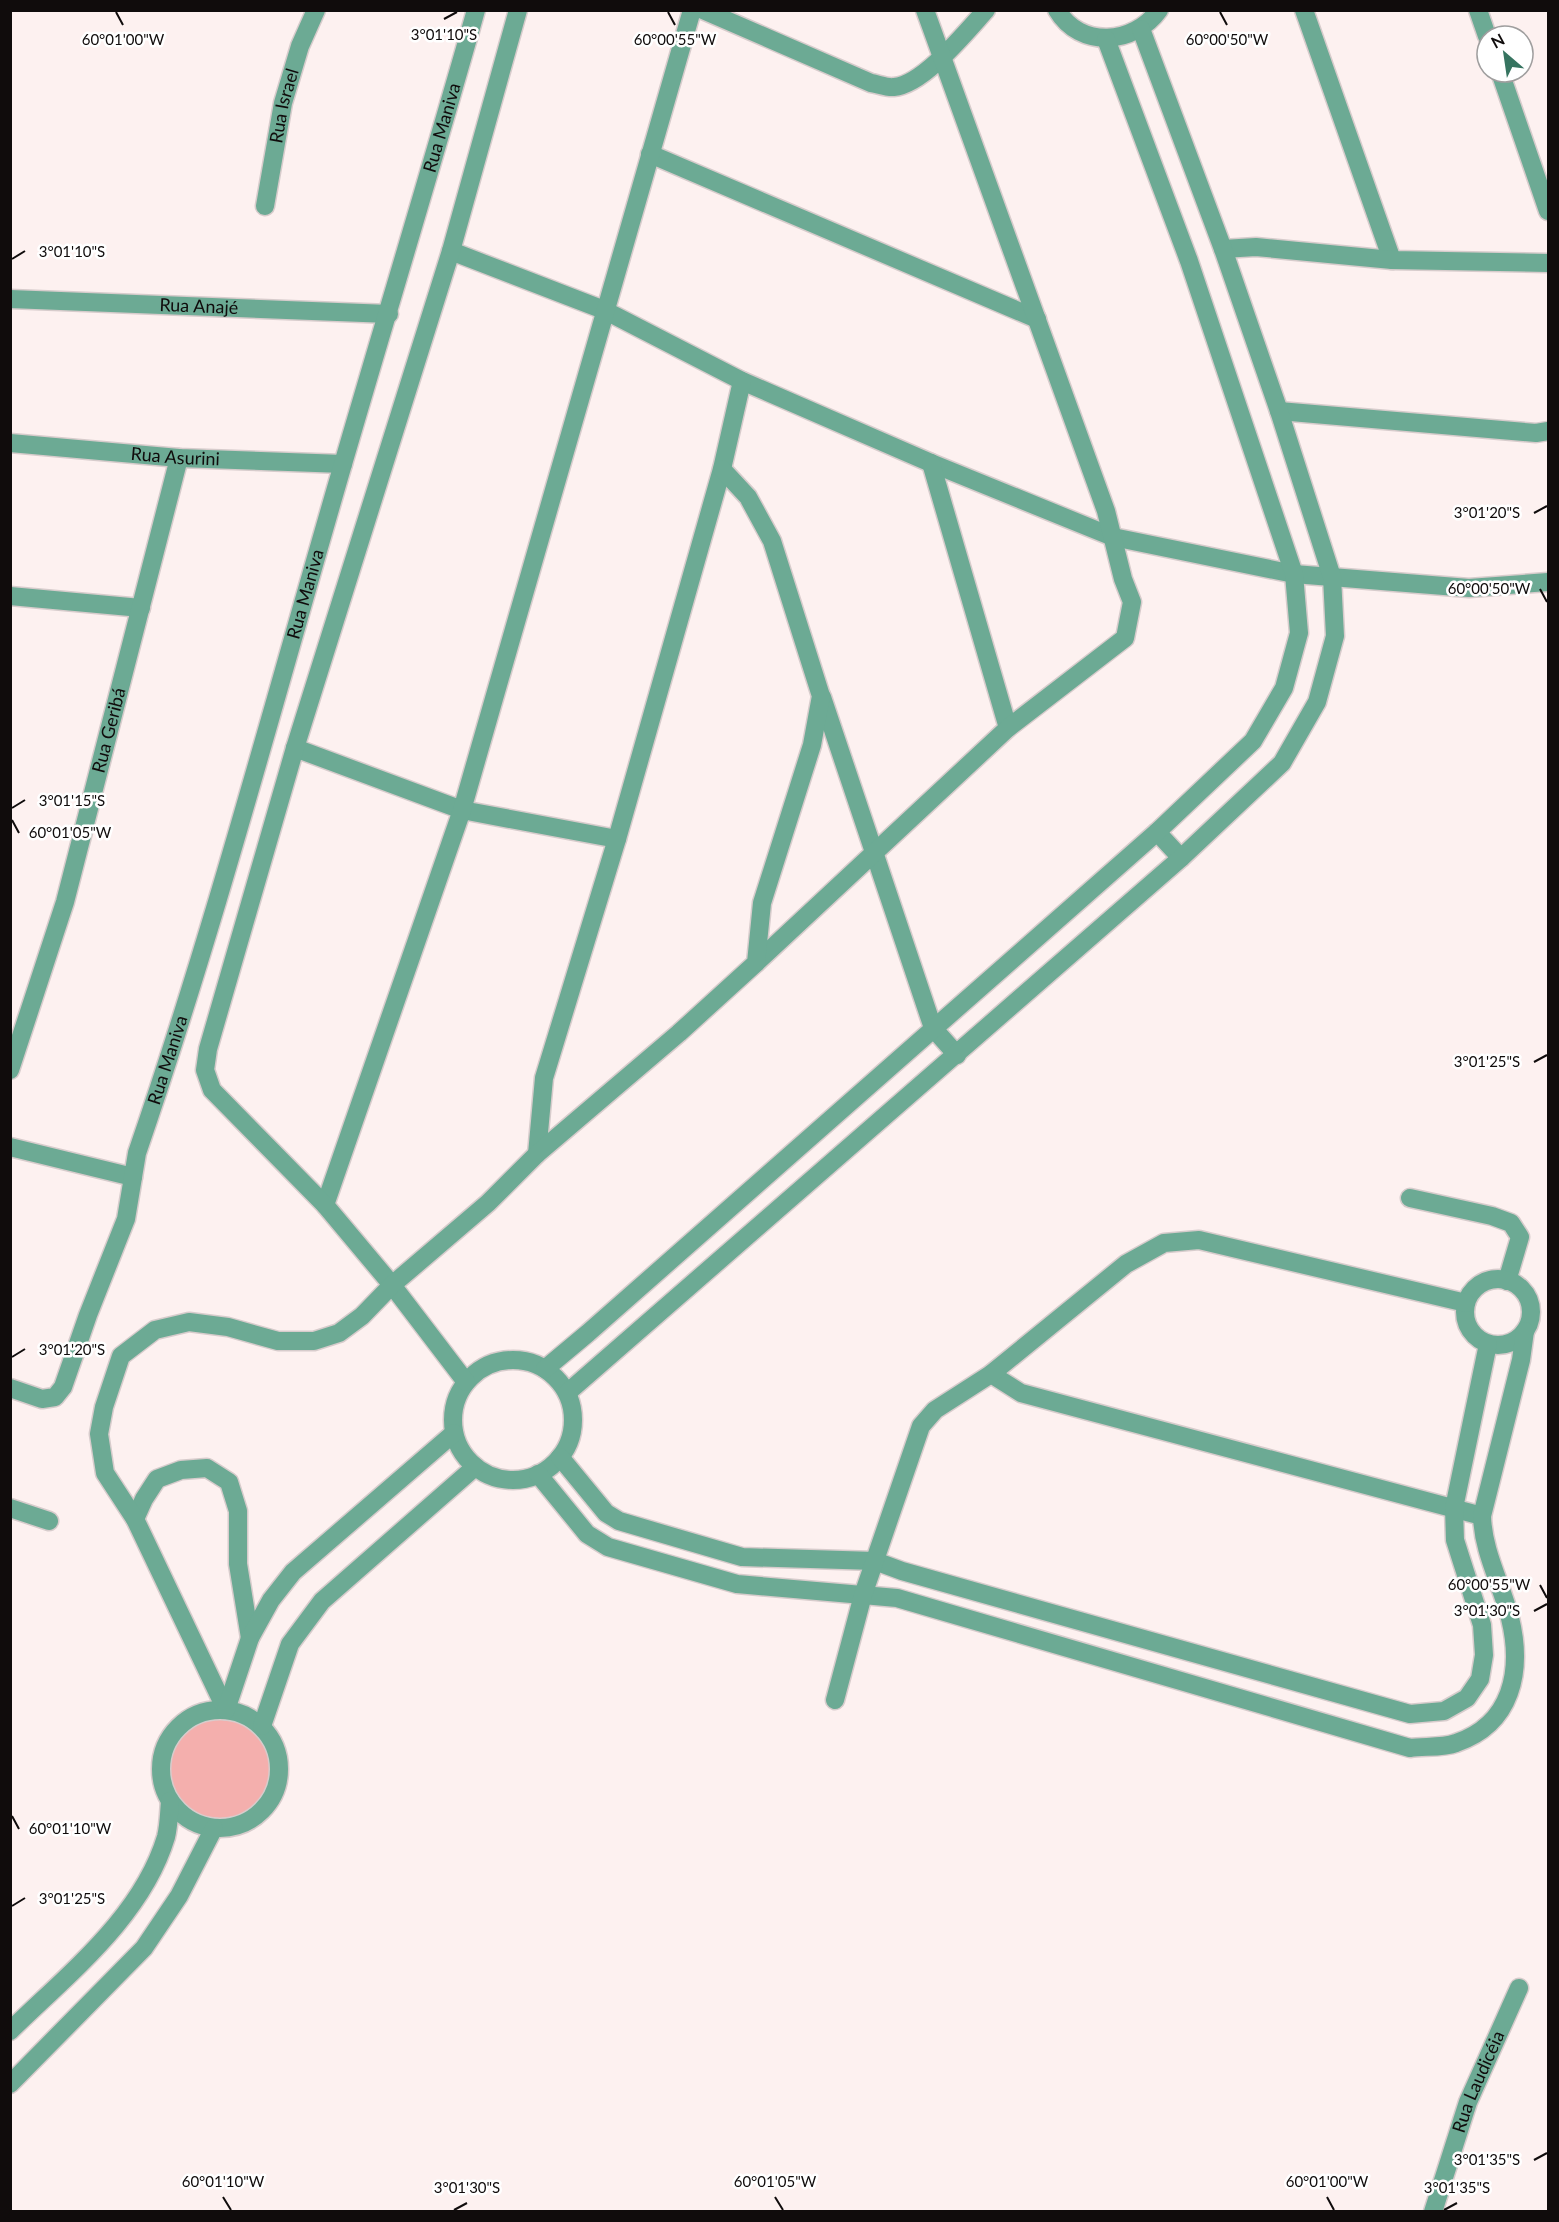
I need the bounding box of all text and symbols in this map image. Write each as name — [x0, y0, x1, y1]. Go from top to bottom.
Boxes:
north arrow — [1475, 24, 1535, 84]
text: 3°01'10"S — [411, 25, 477, 43]
text: N — [1487, 29, 1507, 52]
text: 60°01'00"W — [82, 30, 165, 48]
text: 60°00'55"W — [634, 30, 717, 48]
text: 60°00'50"W — [1186, 30, 1269, 48]
street label: Rua Israel — [264, 65, 303, 145]
street label: Rua Maniva — [418, 80, 465, 175]
text: 3°01'10"S — [39, 242, 105, 260]
street label: Rua Anajé — [159, 293, 239, 318]
street label: Rua Asurini — [130, 442, 220, 469]
text: 3°01'20"S — [1454, 503, 1520, 521]
street label: Rua Maniva — [281, 546, 328, 641]
text: 60°00'50"W — [1448, 579, 1531, 597]
street label: Rua Geribá — [87, 685, 130, 775]
text: 3°01'15"S — [39, 791, 105, 809]
text: 60°01'05"W — [29, 823, 112, 841]
street label: Rua Maniva — [142, 1013, 192, 1107]
text: 3°01'25"S — [1454, 1052, 1520, 1070]
text: 3°01'20"S — [39, 1340, 105, 1358]
text: 60°00'55"W — [1448, 1575, 1531, 1593]
text: 3°01'30"S — [1454, 1601, 1520, 1619]
text: 60°01'10"W — [29, 1819, 112, 1837]
text: 3°01'25"S — [39, 1889, 105, 1907]
street label: Rua Laudicéia — [1447, 2027, 1508, 2135]
text: 3°01'35"S — [1454, 2150, 1520, 2168]
text: 60°01'10"W — [182, 2172, 265, 2190]
text: 60°01'05"W — [734, 2172, 817, 2190]
text: 60°01'00"W — [1286, 2172, 1369, 2190]
text: 3°01'30"S — [434, 2178, 500, 2196]
text: 3°01'35"S — [1424, 2178, 1490, 2196]

